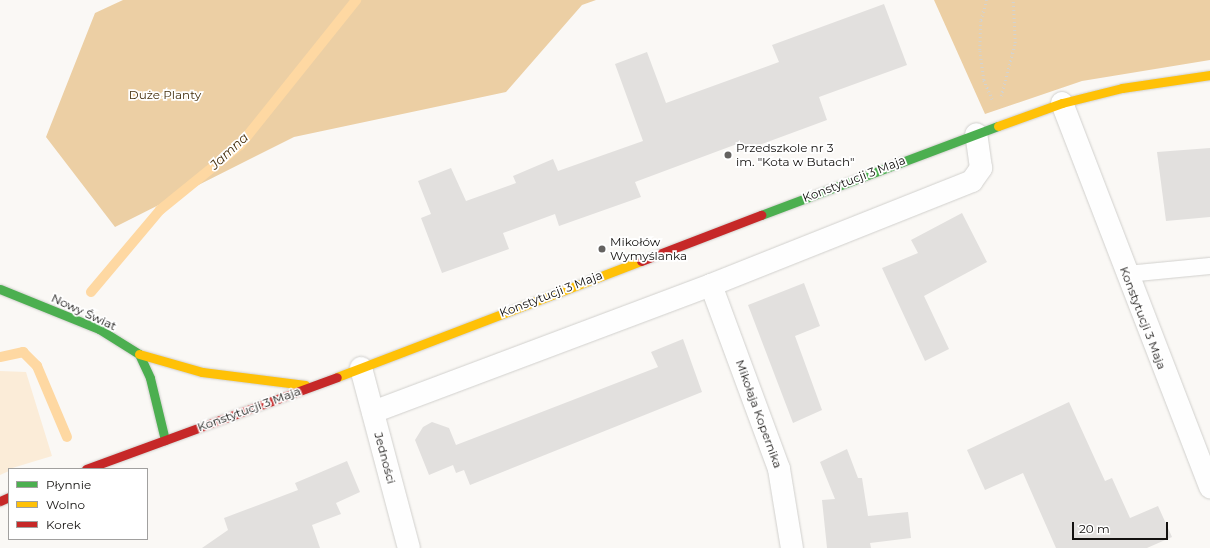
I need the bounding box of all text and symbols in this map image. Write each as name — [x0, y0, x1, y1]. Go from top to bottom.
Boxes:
park label: Duże Planty — [129, 88, 201, 102]
water label: Jamna — [207, 129, 251, 173]
place label: Przedszkole nr 3 im. "Kota w Butach" — [736, 141, 855, 169]
marker: Przedszkole nr 3 im. "Kota w Butach" — [723, 150, 733, 160]
street label: Konstytucji 3 Maja — [801, 153, 907, 205]
place label: Mikołów Wymyślanka — [610, 235, 687, 263]
marker: Mikołów Wymyślanka — [597, 244, 607, 254]
street label: Konstytucji 3 Maja — [1117, 265, 1169, 371]
street label: Konstytucji 3 Maja — [498, 268, 604, 320]
street label: Nowy Świat — [49, 291, 119, 333]
street label: Mikołaja Kopernika — [733, 358, 785, 470]
street label: Konstytucji 3 Maja — [195, 384, 303, 434]
street label: Jedności — [371, 431, 399, 485]
legend — [8, 468, 148, 540]
text: Płynnie — [46, 477, 91, 492]
text: Wolno — [46, 497, 85, 512]
scale bar — [1074, 514, 1170, 540]
text: Korek — [46, 517, 81, 532]
text: 20 m — [1079, 521, 1110, 536]

